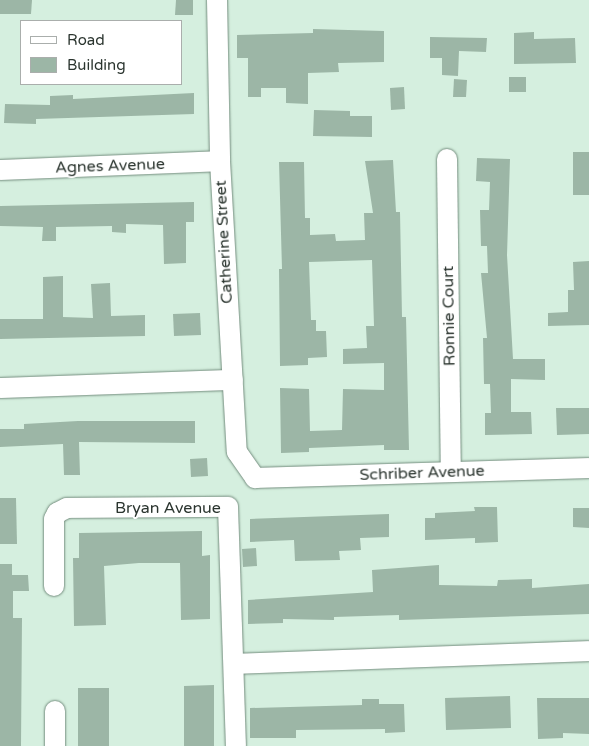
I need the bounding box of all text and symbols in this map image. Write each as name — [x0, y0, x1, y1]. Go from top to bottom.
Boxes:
legend — [20, 20, 182, 85]
text: Road — [67, 31, 105, 49]
text: Building — [67, 56, 126, 74]
street label: Agnes Avenue — [55, 154, 165, 178]
street label: Catherine Street — [211, 180, 237, 304]
street label: Ronnie Court — [439, 266, 459, 366]
street label: Schriber Avenue — [359, 461, 485, 485]
street label: Bryan Avenue — [115, 498, 221, 518]

